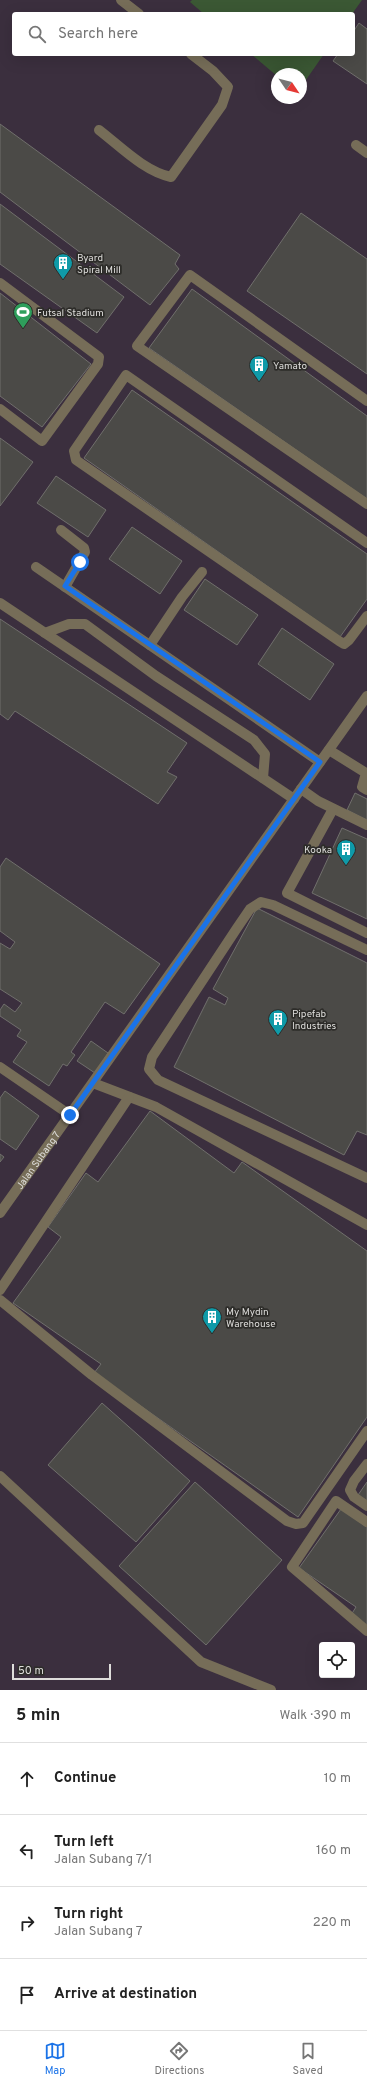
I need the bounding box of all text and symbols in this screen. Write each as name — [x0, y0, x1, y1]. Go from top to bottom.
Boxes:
search box — [12, 12, 355, 56]
icon: search — [26, 23, 48, 45]
text: Search here — [58, 25, 138, 44]
north arrow — [271, 68, 307, 104]
building icon: Byard Spiral Mill — [52, 252, 74, 280]
place label: Byard Spiral Mill — [77, 252, 121, 277]
sports icon: Futsal Stadium — [12, 301, 34, 329]
place label: Futsal Stadium — [37, 307, 104, 320]
building icon: Yamato — [248, 354, 270, 382]
place label: Yamato — [273, 360, 307, 373]
route start — [71, 553, 89, 571]
building icon: Kooka — [335, 838, 357, 866]
place label: Kooka — [304, 844, 332, 857]
building icon: Pipefab Industries — [267, 1008, 289, 1036]
place label: Pipefab Industries — [292, 1008, 336, 1033]
route end — [61, 1106, 79, 1124]
street label: Jalan Subang 7 — [14, 1129, 64, 1192]
building icon: My Mydin Warehouse — [201, 1306, 223, 1334]
place label: My Mydin Warehouse — [226, 1306, 276, 1331]
map controls — [319, 1642, 355, 1678]
button: locate — [319, 1642, 355, 1678]
scale bar — [12, 1662, 111, 1681]
text: 50 m — [18, 1664, 44, 1678]
text: 5 min — [16, 1705, 60, 1727]
text: Walk · 390 m — [280, 1708, 351, 1724]
icon: ahead — [16, 1768, 38, 1790]
text: Continue — [54, 1769, 116, 1788]
text: 10 m — [324, 1771, 351, 1787]
text: Turn left — [54, 1833, 114, 1852]
icon: left — [16, 1840, 38, 1862]
text: 160 m — [316, 1843, 351, 1859]
text: Jalan Subang 7/1 — [54, 1852, 152, 1868]
text: Turn right — [54, 1905, 123, 1924]
icon: right — [16, 1912, 38, 1934]
text: 220 m — [313, 1915, 351, 1931]
text: Jalan Subang 7 — [54, 1924, 142, 1940]
icon: arrive — [16, 1984, 38, 2006]
text: Arrive at destination — [54, 1985, 197, 2004]
tab: Map — [44, 2040, 66, 2078]
tab: Directions — [154, 2040, 204, 2078]
tab: Saved — [293, 2040, 323, 2078]

